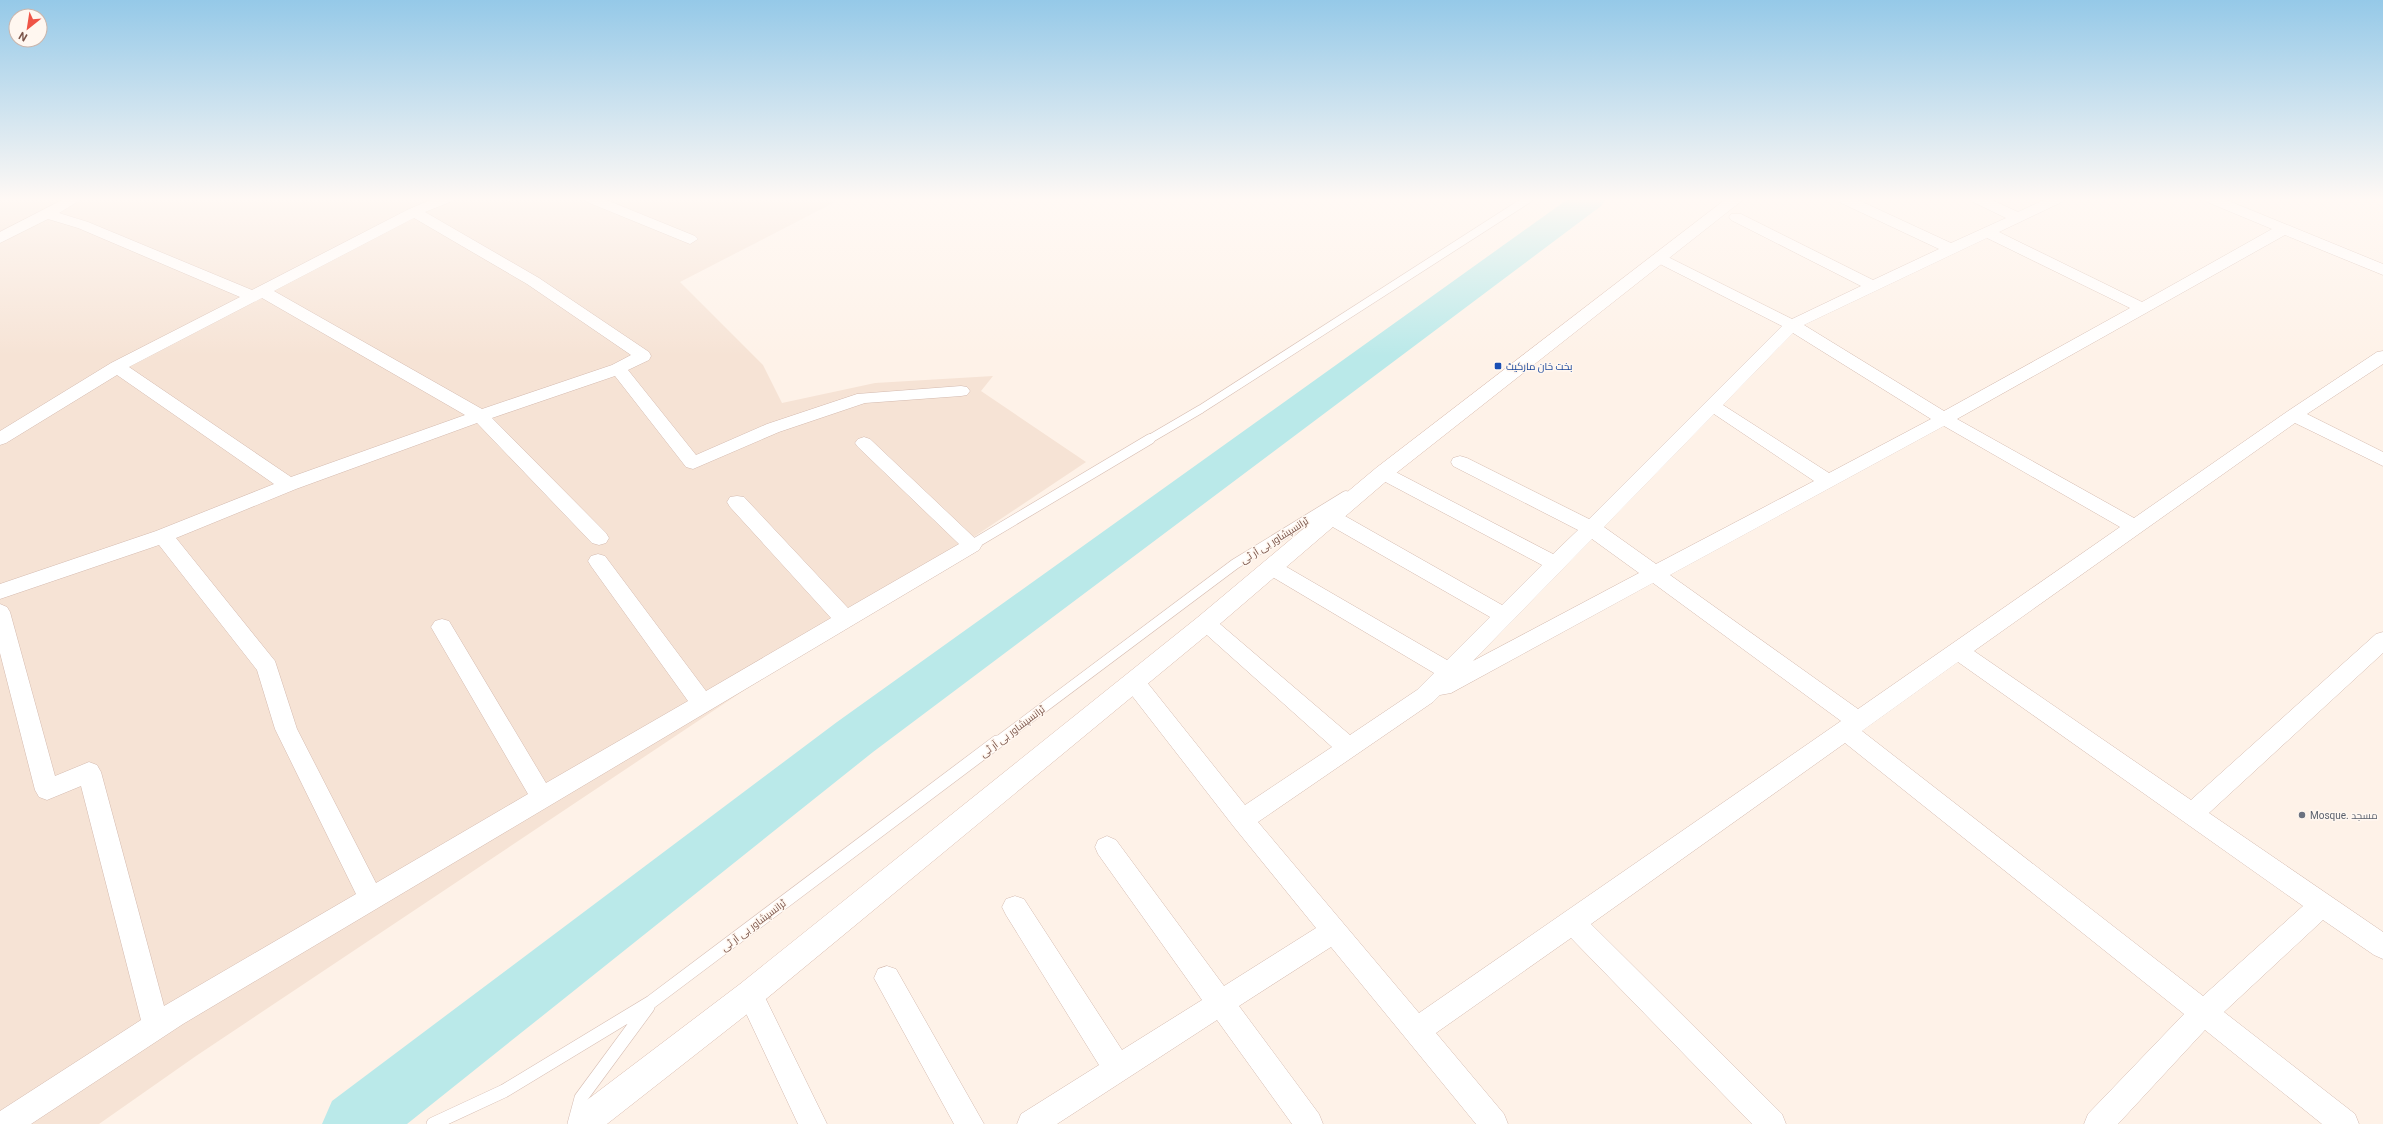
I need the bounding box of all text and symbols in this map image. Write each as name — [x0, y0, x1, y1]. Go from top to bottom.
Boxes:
north arrow — [8, 8, 48, 48]
text: N — [16, 29, 30, 44]
marker: بخت خان مارکیٹ — [1493, 361, 1503, 371]
place label: بخت خان مارکیٹ — [1506, 361, 1572, 373]
street label: ٹرانسپشاور بی آر ٹی — [1238, 515, 1311, 567]
street label: ٹرانسپشاور بی آر ٹی — [978, 703, 1048, 760]
marker: Mosque. مسجد — [2297, 810, 2307, 820]
place label: Mosque. مسجد — [2310, 810, 2378, 821]
street label: ٹرانسپشاور بی آر ٹی — [719, 897, 789, 954]

